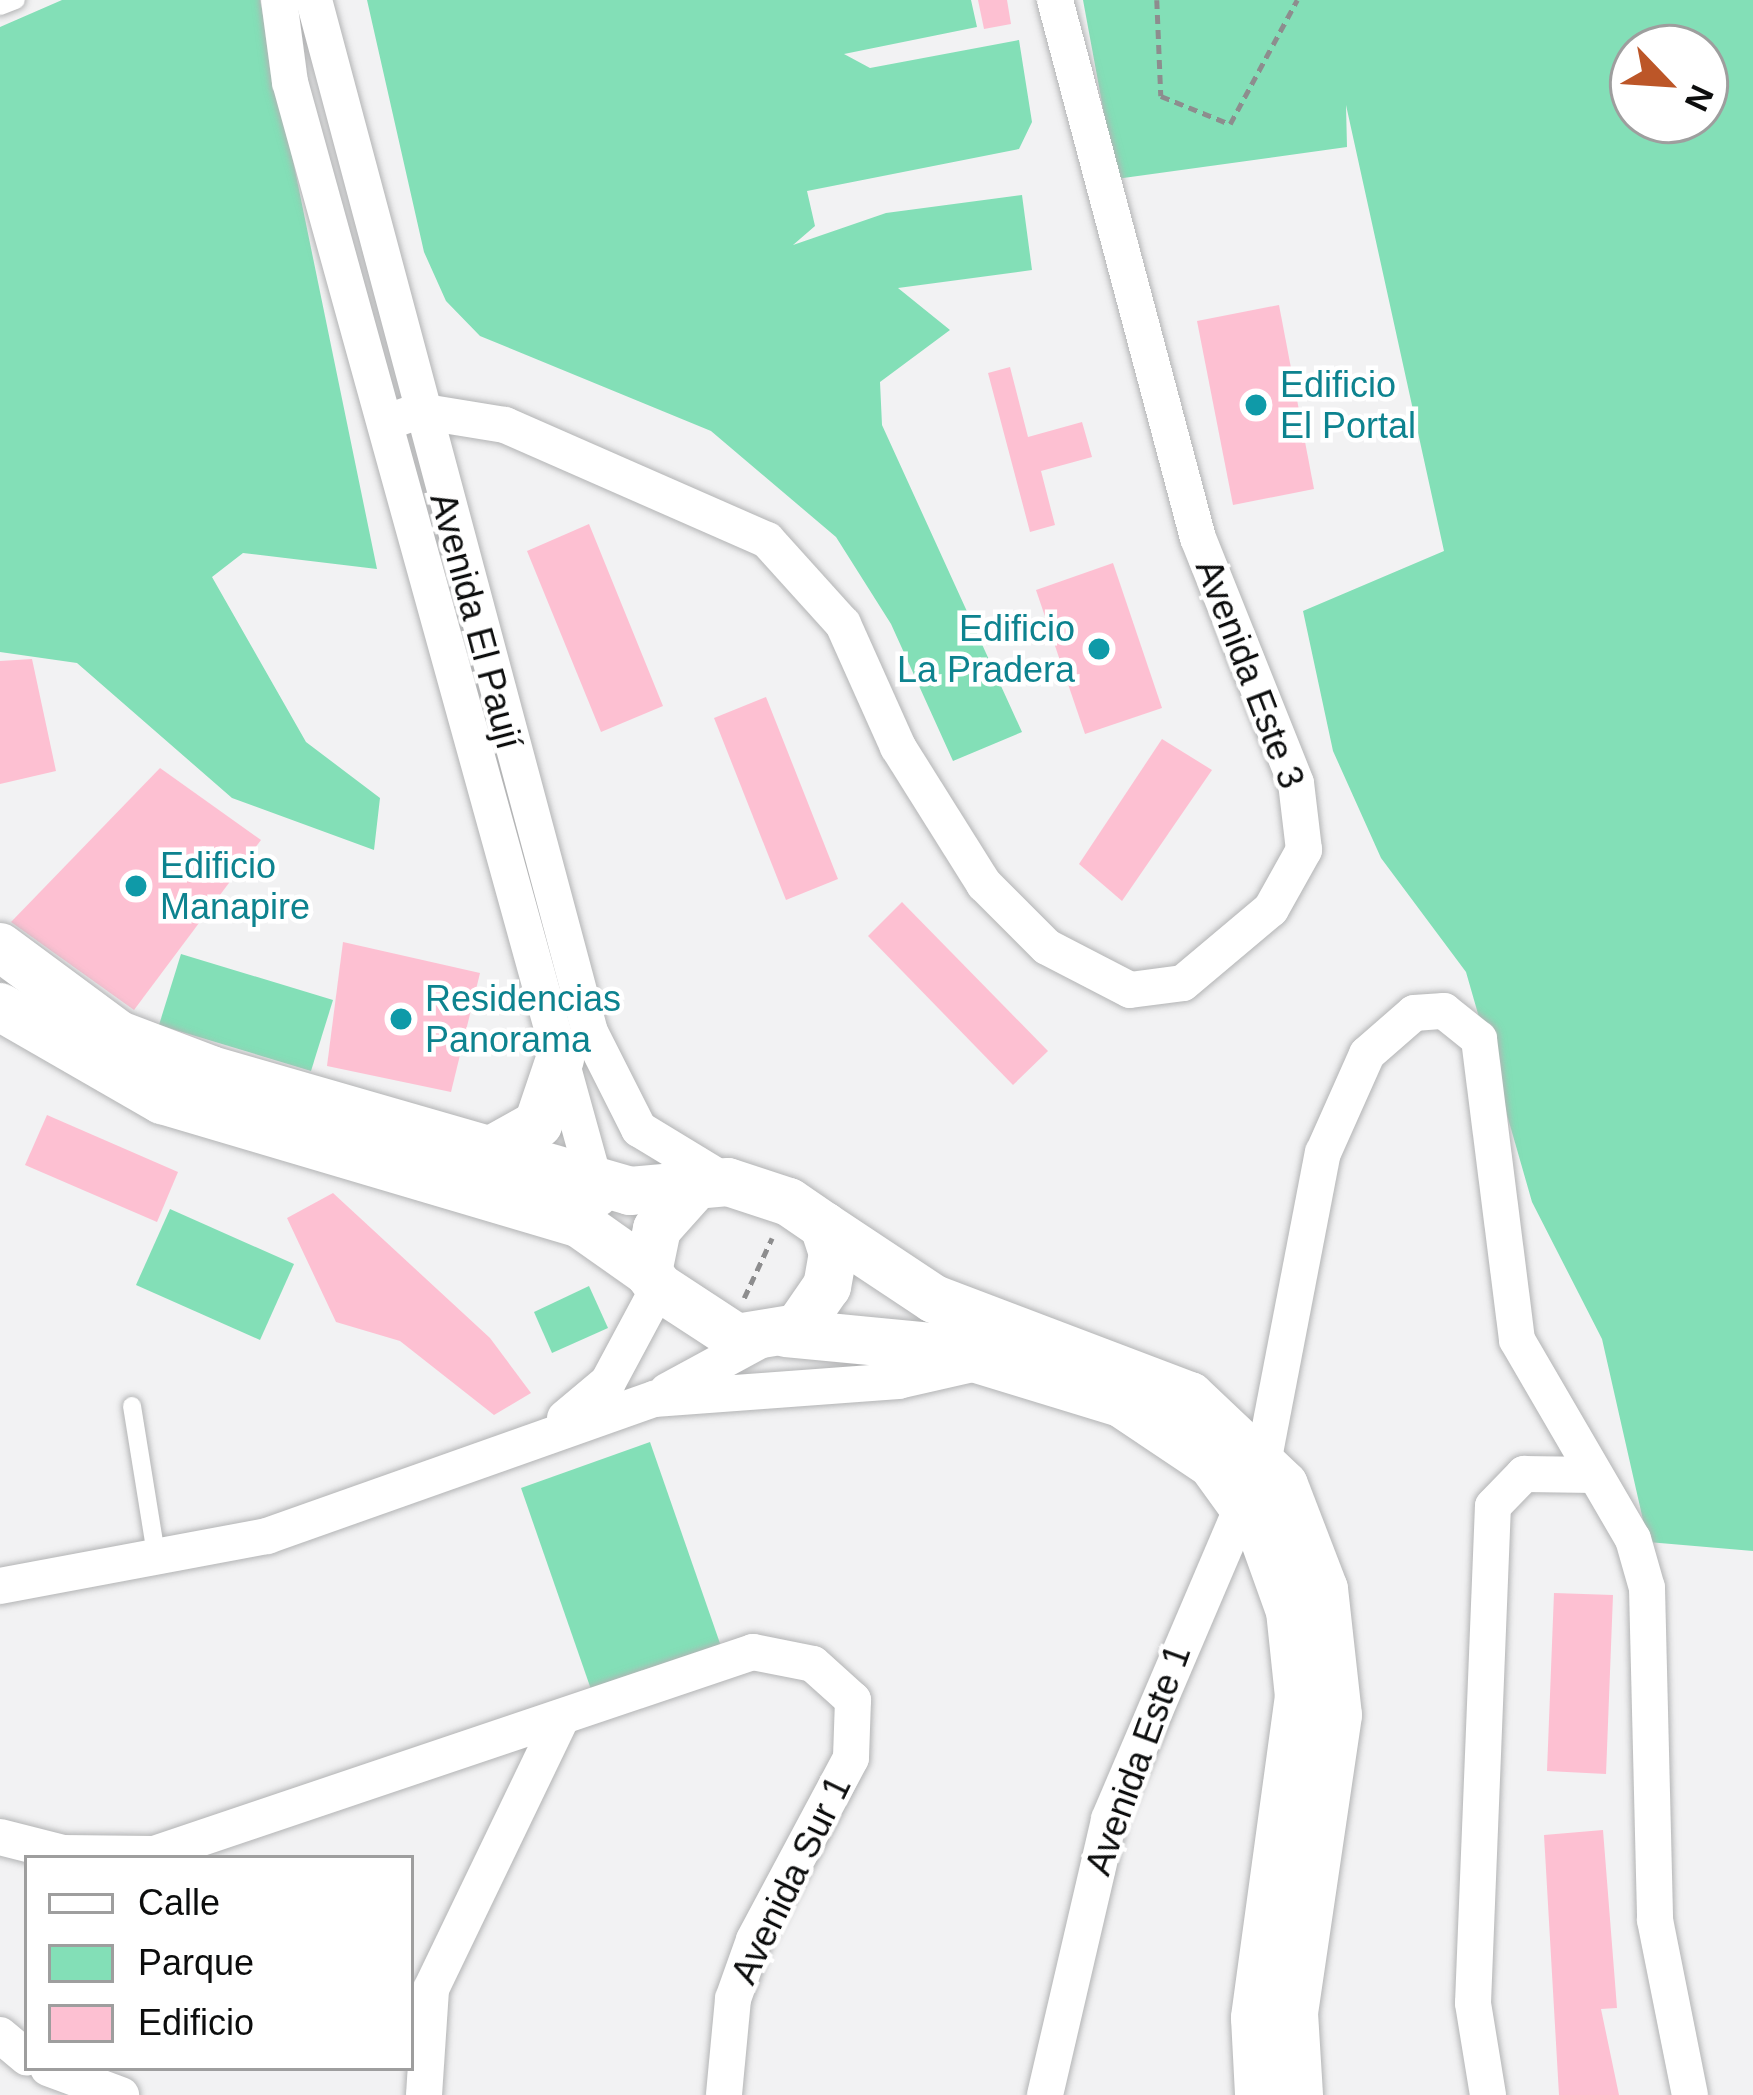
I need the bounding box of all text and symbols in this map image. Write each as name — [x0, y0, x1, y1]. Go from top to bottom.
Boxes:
north arrow — [1609, 24, 1729, 144]
text: N — [1678, 80, 1721, 117]
place label: Edificio El Portal — [1280, 362, 1416, 447]
marker: Edificio El Portal — [1243, 392, 1269, 418]
street label: Avenida El Paují — [421, 488, 531, 754]
street label: Avenida Este 3 — [1187, 554, 1313, 794]
place label: Edificio La Pradera — [897, 606, 1075, 691]
marker: Edificio La Pradera — [1086, 636, 1112, 662]
place label: Edificio Manapire — [160, 843, 310, 928]
marker: Edificio Manapire — [123, 873, 149, 899]
place label: Residencias Panorama — [425, 976, 621, 1061]
marker: Residencias Panorama — [388, 1006, 414, 1032]
street label: Avenida Este 1 — [1076, 1639, 1200, 1881]
street label: Avenida Sur 1 — [722, 1769, 860, 1991]
legend — [24, 1855, 414, 2071]
text: Calle — [138, 1882, 220, 1923]
text: Parque — [138, 1942, 254, 1983]
text: Edificio — [138, 2002, 254, 2043]

